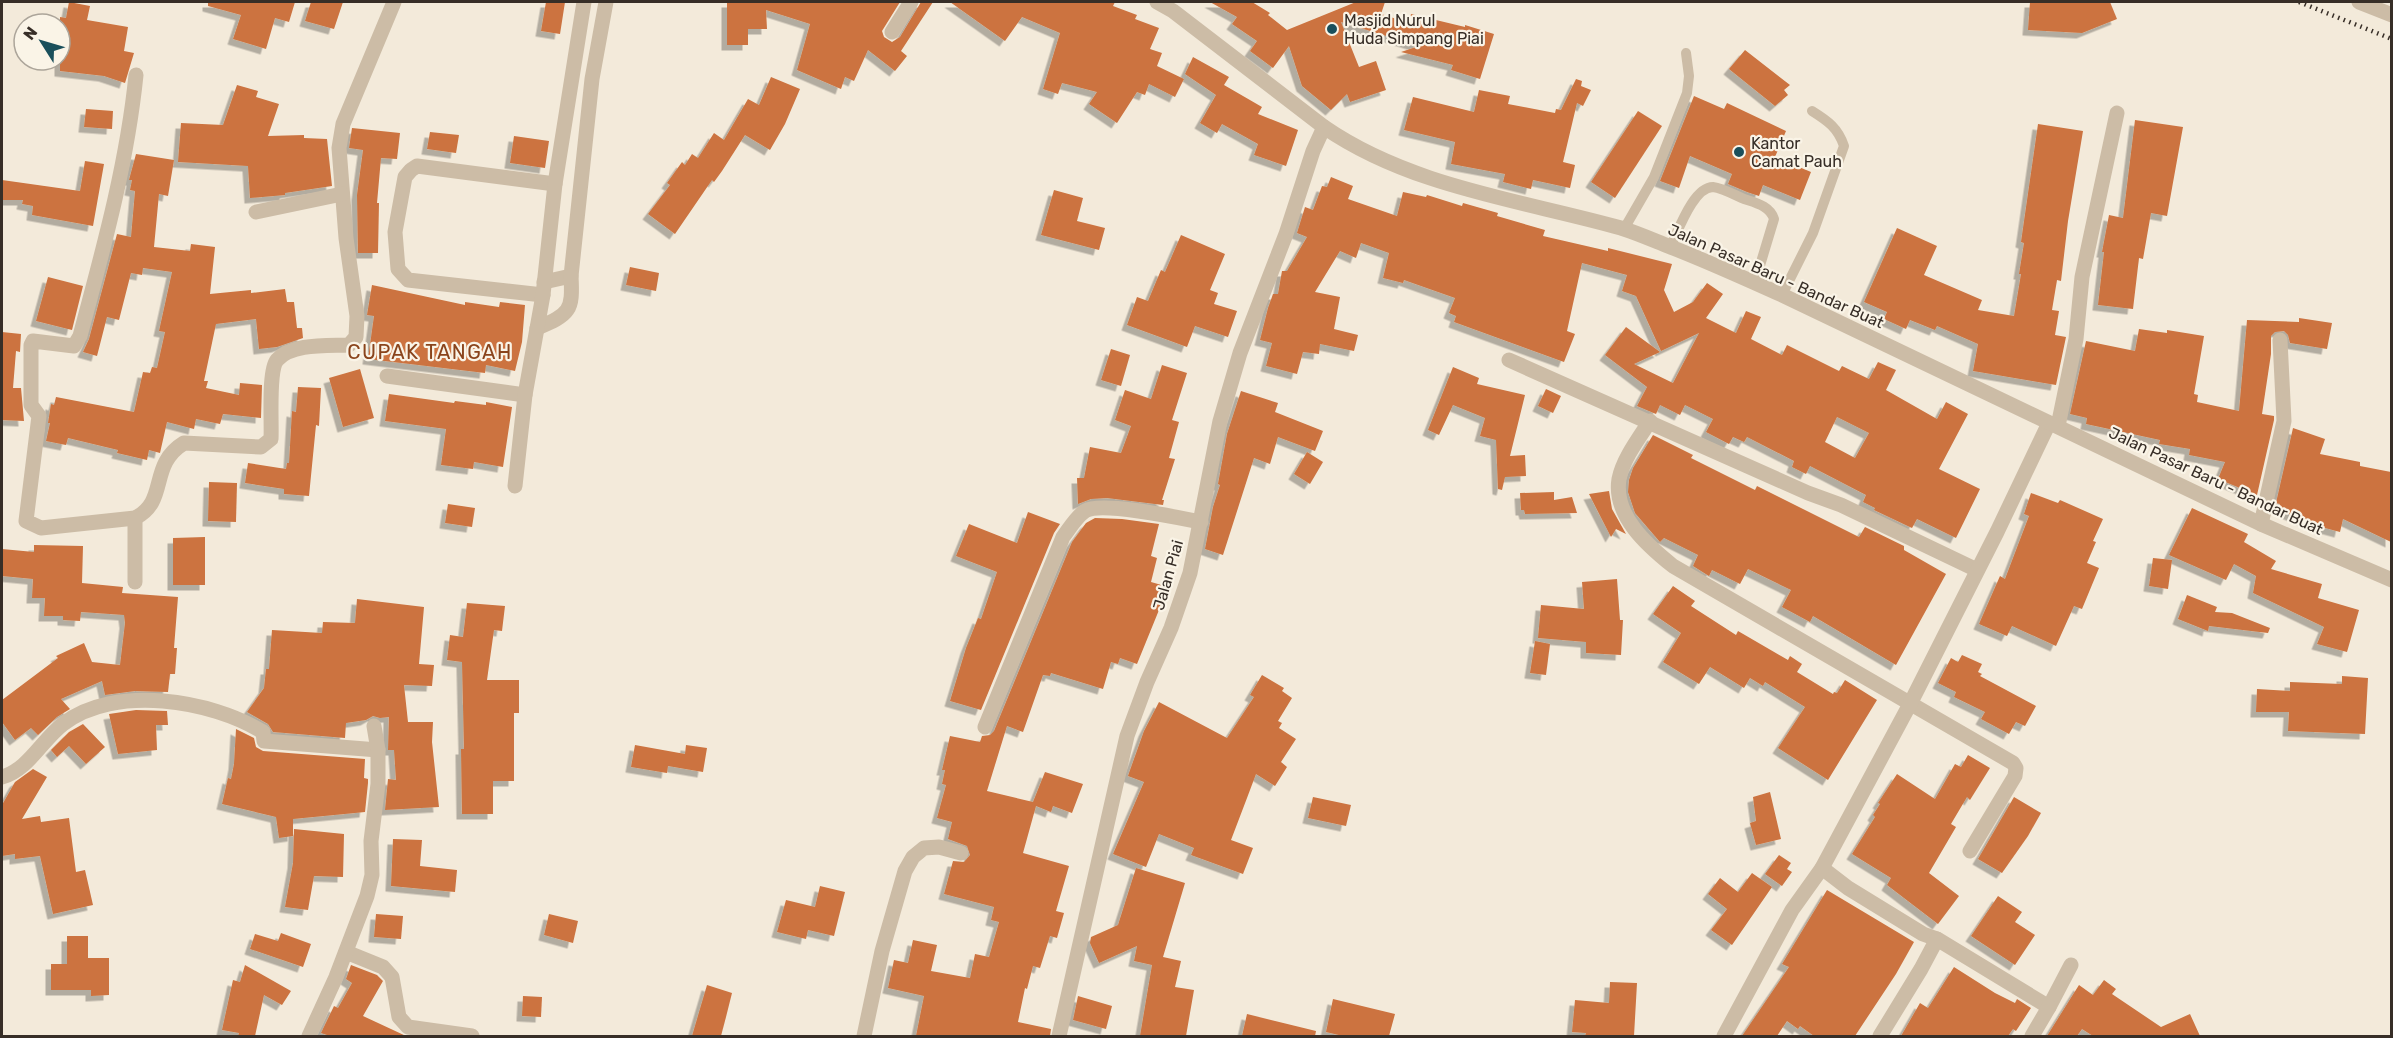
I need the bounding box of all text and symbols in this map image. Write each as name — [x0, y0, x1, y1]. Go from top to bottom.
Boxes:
place label: Masjid Nurul Huda Simpang Piai — [1344, 11, 1484, 48]
north arrow — [12, 12, 72, 72]
marker: Masjid Nurul Huda Simpang Piai — [1325, 22, 1339, 36]
text: N — [19, 23, 41, 44]
place label: Kantor Camat Pauh — [1751, 134, 1842, 171]
marker: Kantor Camat Pauh — [1732, 145, 1746, 159]
street label: Jalan Pasar Baru - Bandar Buat — [1665, 220, 1887, 332]
district label: CUPAK TANGAH — [347, 340, 513, 364]
street label: Jalan Pasar Baru - Bandar Buat — [2106, 423, 2326, 539]
street label: Jalan Piai — [1149, 538, 1187, 612]

